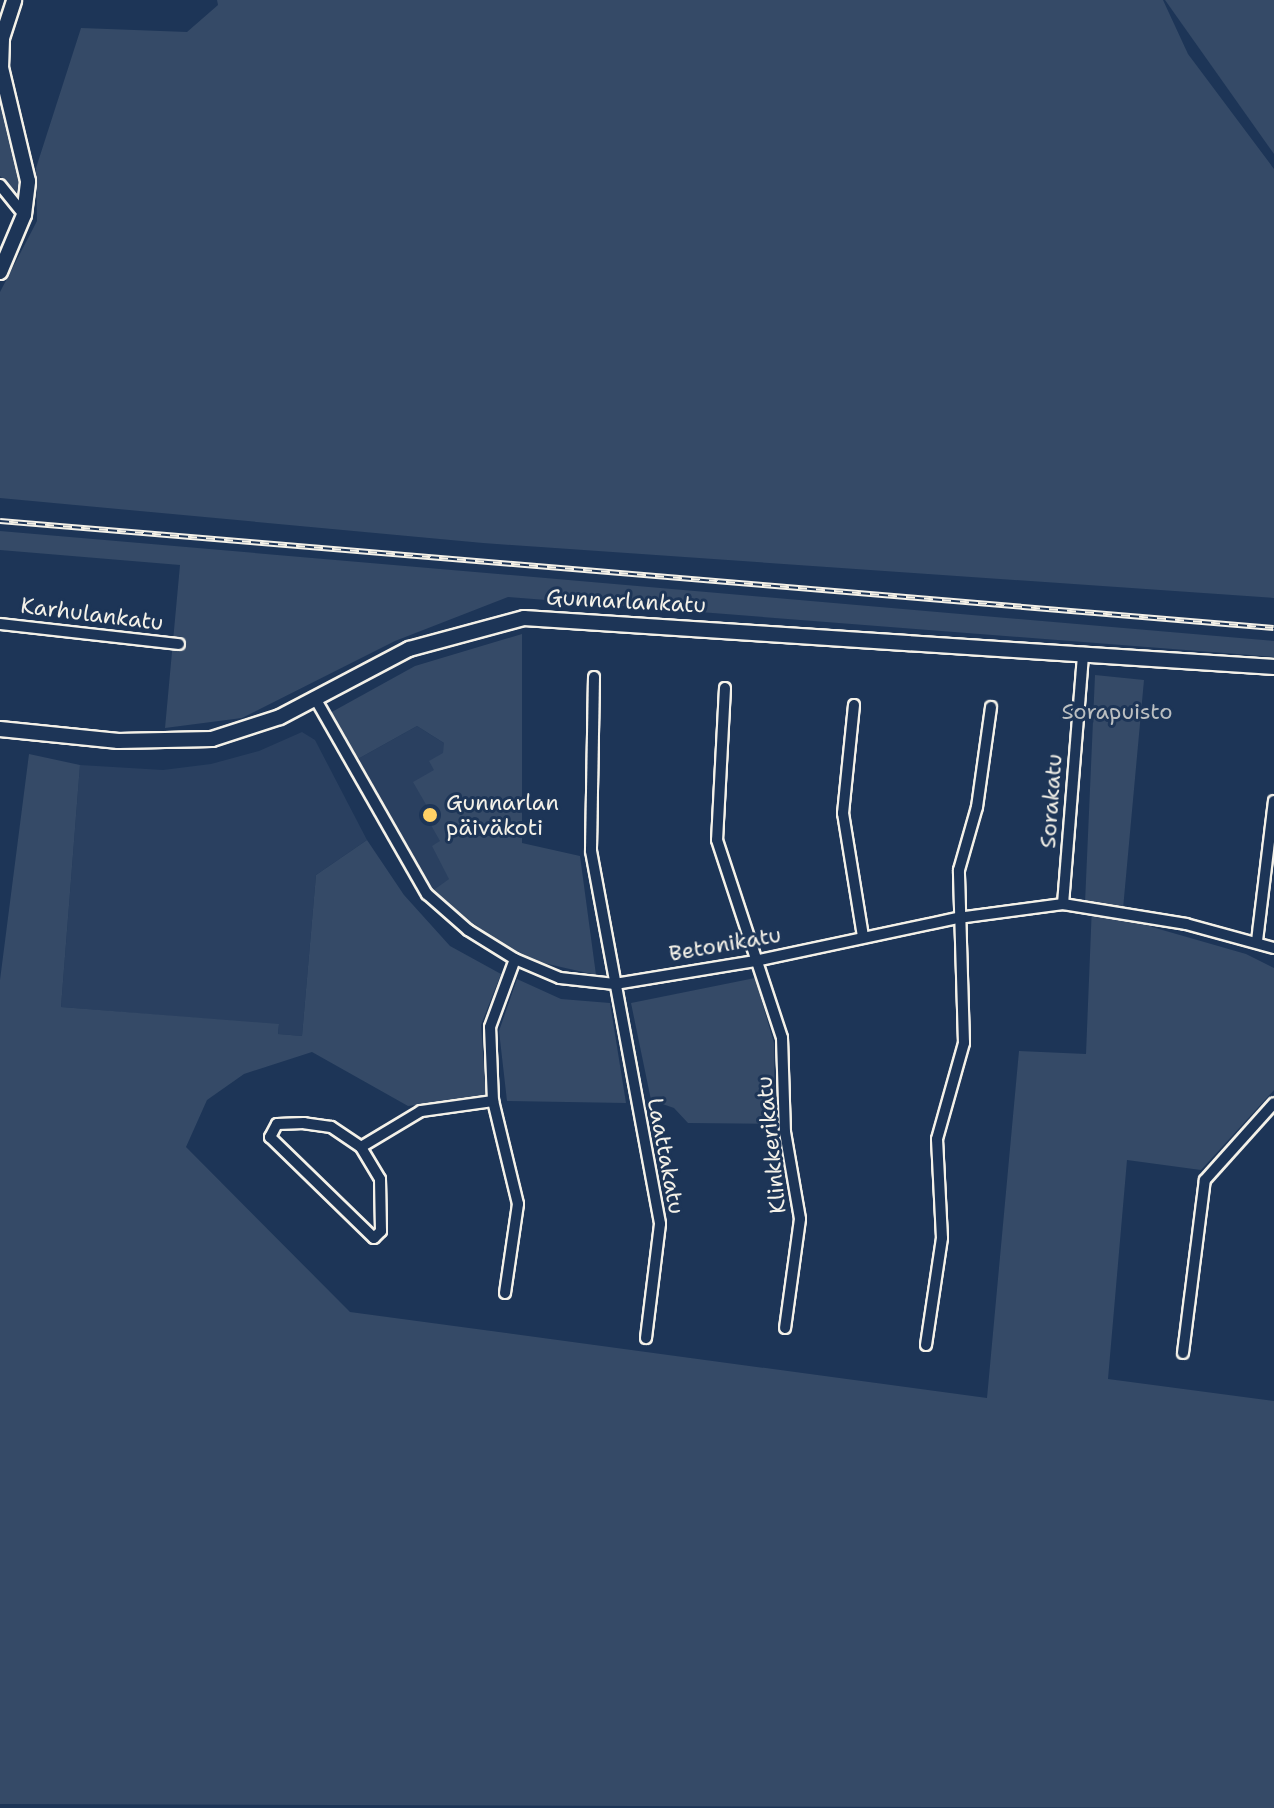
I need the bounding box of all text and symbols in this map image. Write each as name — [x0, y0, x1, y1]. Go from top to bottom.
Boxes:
street label: Gunnarlankatu — [545, 584, 707, 618]
street label: Karhulankatu — [19, 592, 165, 636]
park label: Sorapuisto — [1061, 699, 1173, 725]
street label: Sorakatu — [1035, 753, 1067, 849]
place label: Gunnarlan päiväkoti — [446, 789, 559, 840]
marker: Gunnarlan päiväkoti — [421, 806, 439, 824]
street label: Betonikatu — [667, 921, 783, 967]
street label: Klinkkerikatu — [751, 1075, 791, 1215]
street label: Laattakatu — [642, 1096, 690, 1216]

